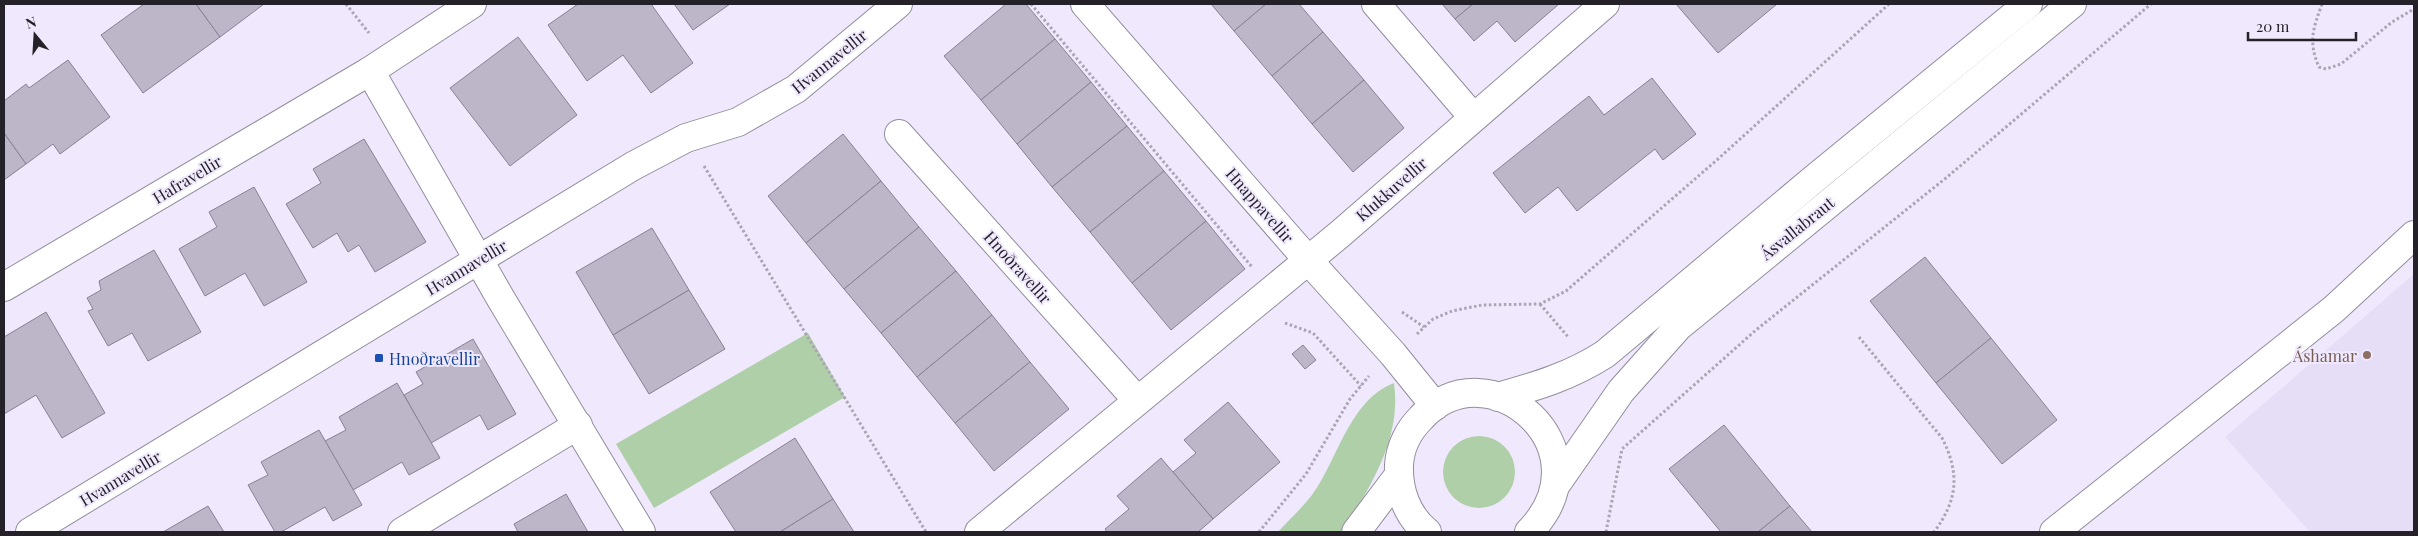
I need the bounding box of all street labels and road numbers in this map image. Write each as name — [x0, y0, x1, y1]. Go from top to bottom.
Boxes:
street label: Hvannavellir — [787, 24, 871, 98]
street label: Hafravellir — [149, 150, 225, 208]
street label: Klukkuvellir — [1351, 152, 1431, 226]
street label: Hnappavellir — [1222, 163, 1298, 247]
street label: Ásvallabraut — [1755, 192, 1838, 265]
street label: Hnoðravellir — [980, 226, 1056, 308]
street label: Hvannavellir — [421, 234, 511, 300]
street label: Hvannavellir — [75, 445, 165, 511]

